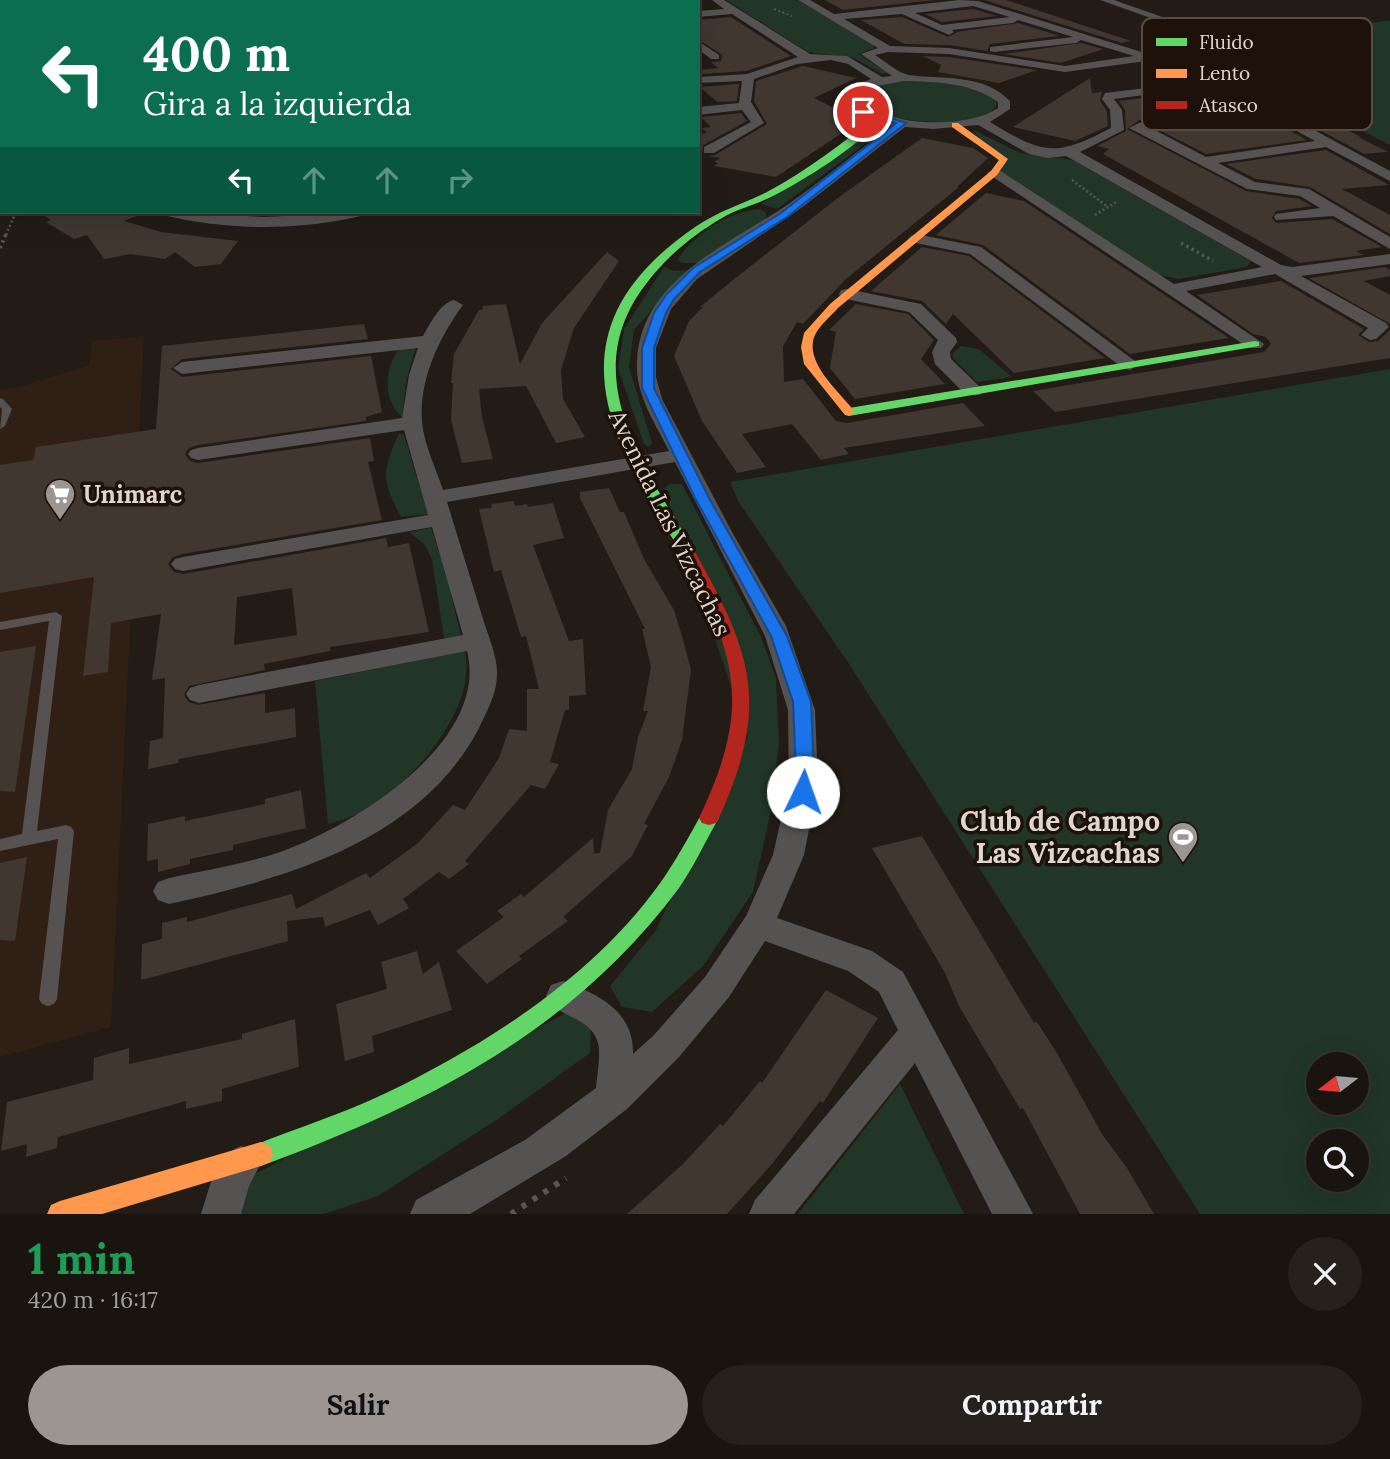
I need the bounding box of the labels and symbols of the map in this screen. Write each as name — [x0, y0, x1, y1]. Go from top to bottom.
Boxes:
legend — [1142, 18, 1372, 130]
text: Fluido — [1199, 30, 1254, 54]
text: Lento — [1199, 61, 1250, 85]
pin — [833, 82, 893, 142]
text: Atasco — [1198, 93, 1258, 117]
street label: Avenida Las Vizcachas — [601, 404, 738, 641]
supermarket icon: Unimarc — [43, 477, 77, 521]
place label: Unimarc — [83, 479, 183, 510]
position arrow — [766, 755, 840, 829]
place label: Club de Campo Las Vizcachas — [960, 803, 1160, 871]
sports icon: Club de Campo Las Vizcachas — [1166, 820, 1200, 864]
north arrow — [1306, 1052, 1368, 1115]

